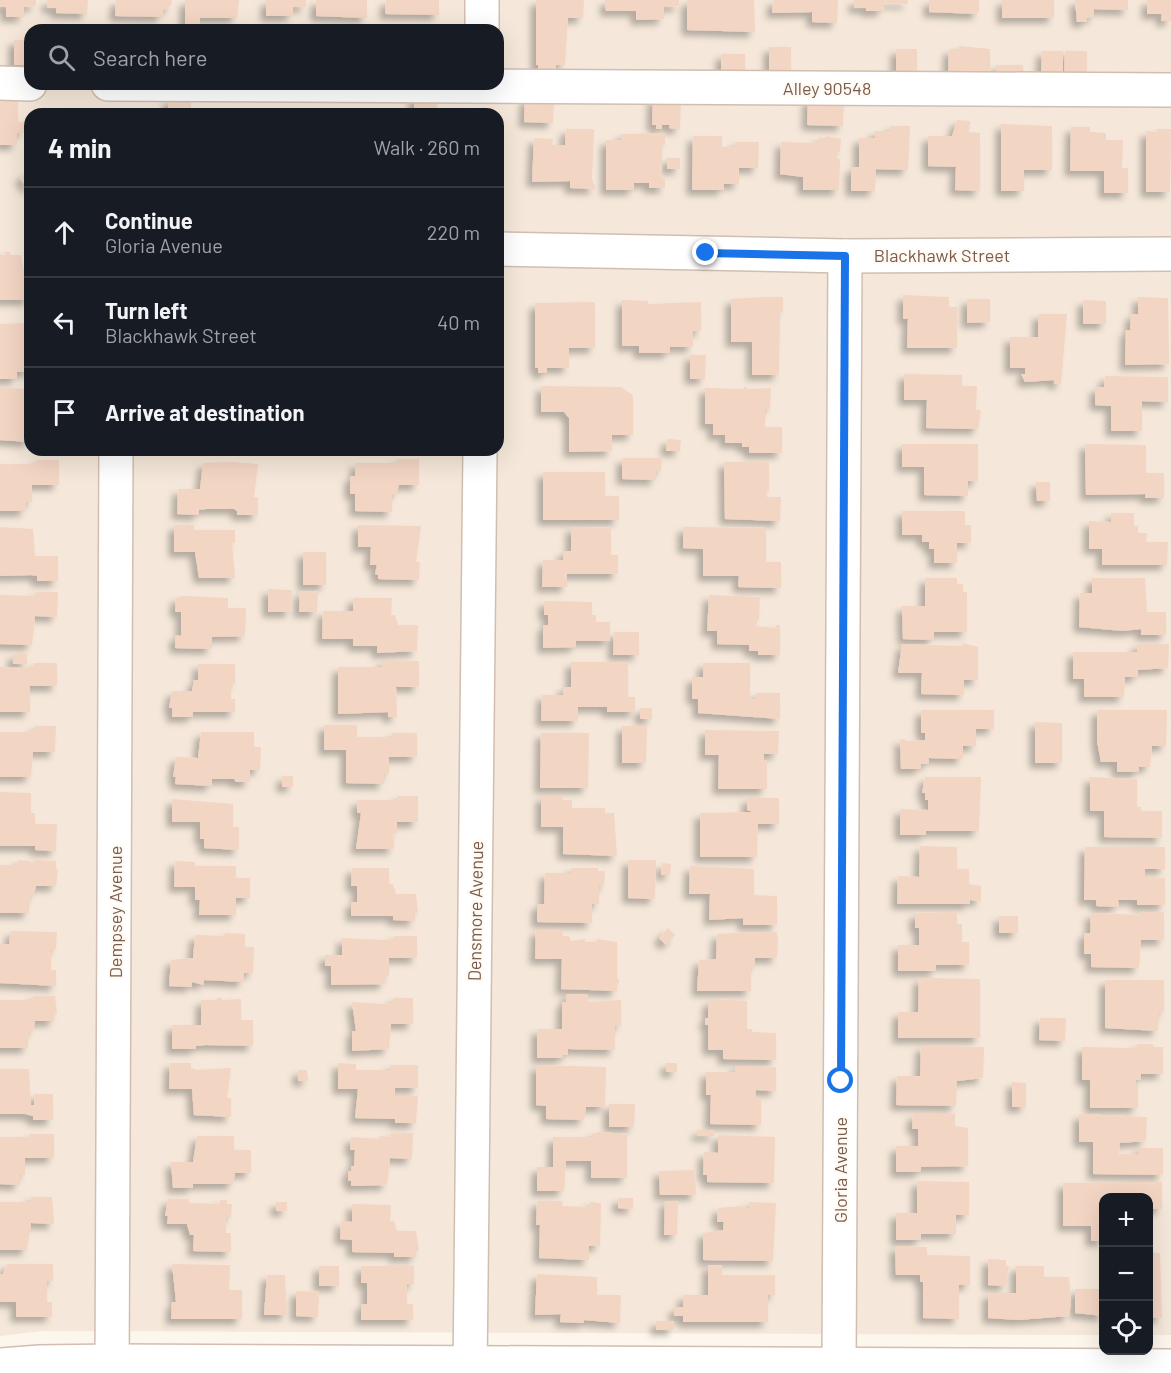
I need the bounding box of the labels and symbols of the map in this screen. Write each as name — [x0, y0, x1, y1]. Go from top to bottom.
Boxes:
street label: Alley 90548 — [783, 77, 871, 99]
route end — [692, 239, 718, 265]
street label: Blackhawk Street — [874, 244, 1010, 266]
street label: Densmore Avenue — [463, 841, 487, 981]
street label: Dempsey Avenue — [104, 846, 126, 978]
route start — [827, 1067, 853, 1093]
street label: Gloria Avenue — [829, 1117, 851, 1223]

